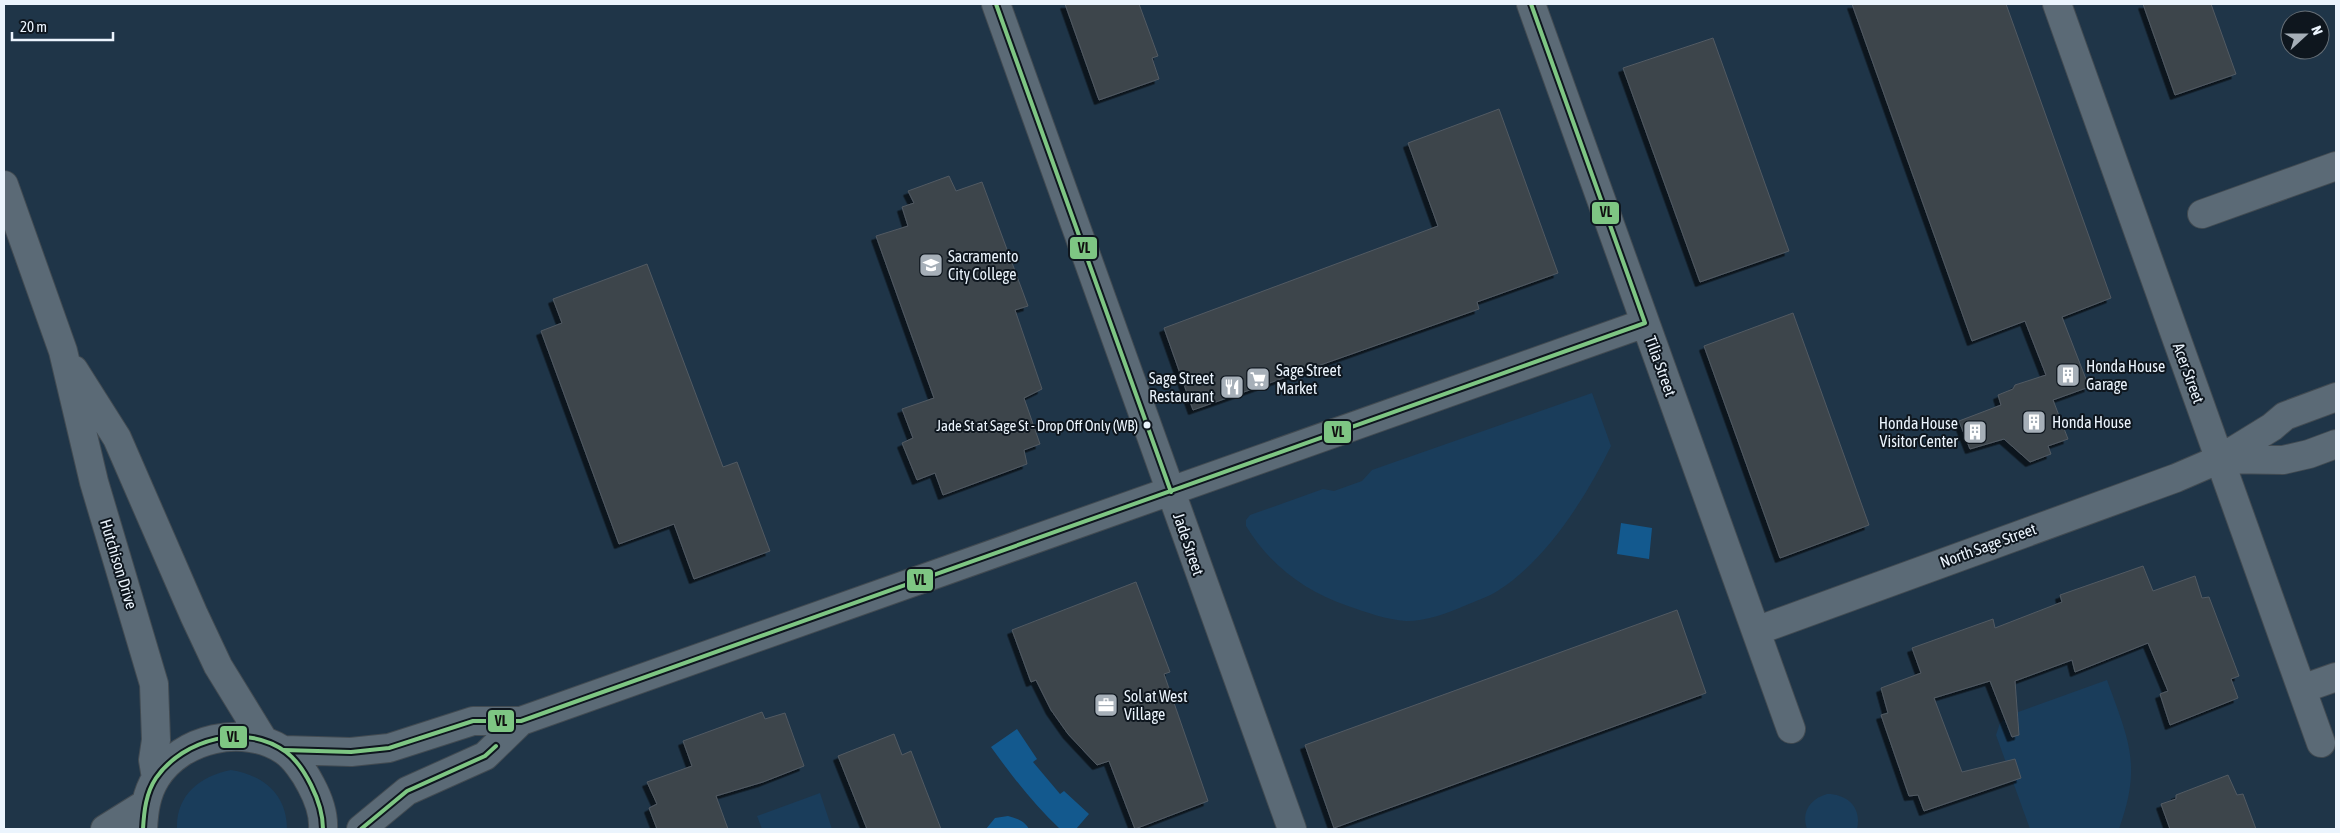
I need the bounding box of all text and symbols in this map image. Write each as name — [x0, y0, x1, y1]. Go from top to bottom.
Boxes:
scale bar — [12, 10, 114, 42]
north arrow — [2280, 10, 2330, 60]
text: 20 m — [20, 18, 47, 35]
text: N — [2308, 24, 2326, 37]
line badge: VL — [1591, 201, 1620, 225]
text: VL — [1599, 204, 1613, 220]
line badge: VL — [1069, 236, 1098, 260]
text: VL — [1077, 240, 1091, 256]
place label: Sacramento City College — [948, 247, 1018, 284]
school or university icon: Sacramento City College — [918, 252, 944, 278]
street label: Tilia Street — [1642, 333, 1680, 399]
street label: Acer Street — [2170, 340, 2208, 406]
place label: Honda House Garage — [2086, 357, 2165, 394]
place label: Sage Street Market — [1276, 361, 1342, 397]
building icon: Honda House Garage — [2055, 362, 2081, 388]
supermarket icon: Sage Street Market — [1245, 366, 1271, 392]
place label: Sage Street Restaurant — [1149, 369, 1214, 405]
restaurant icon: Sage Street Restaurant — [1219, 374, 1245, 400]
building icon: Honda House — [2021, 409, 2047, 435]
place label: Honda House — [2052, 413, 2131, 431]
place label: Honda House Visitor Center — [1879, 414, 1958, 450]
place label: Jade St at Sage St - Drop Off Only (WB) — [936, 417, 1138, 434]
building icon: Honda House Visitor Center — [1962, 419, 1988, 445]
marker: Jade St at Sage St - Drop Off Only (WB) — [1142, 420, 1152, 430]
line badge: VL — [1323, 420, 1352, 444]
text: VL — [1331, 424, 1345, 440]
street label: Jade Street — [1170, 510, 1208, 578]
street label: Hutchison Drive — [97, 517, 141, 611]
street label: North Sage Street — [1937, 519, 2039, 572]
line badge: VL — [906, 568, 934, 592]
text: VL — [913, 572, 927, 588]
place label: Sol at West Village — [1124, 687, 1188, 724]
office icon: Sol at West Village — [1093, 692, 1119, 718]
line badge: VL — [487, 709, 515, 733]
text: VL — [494, 713, 508, 729]
line badge: VL — [219, 725, 248, 749]
text: VL — [226, 729, 240, 745]

